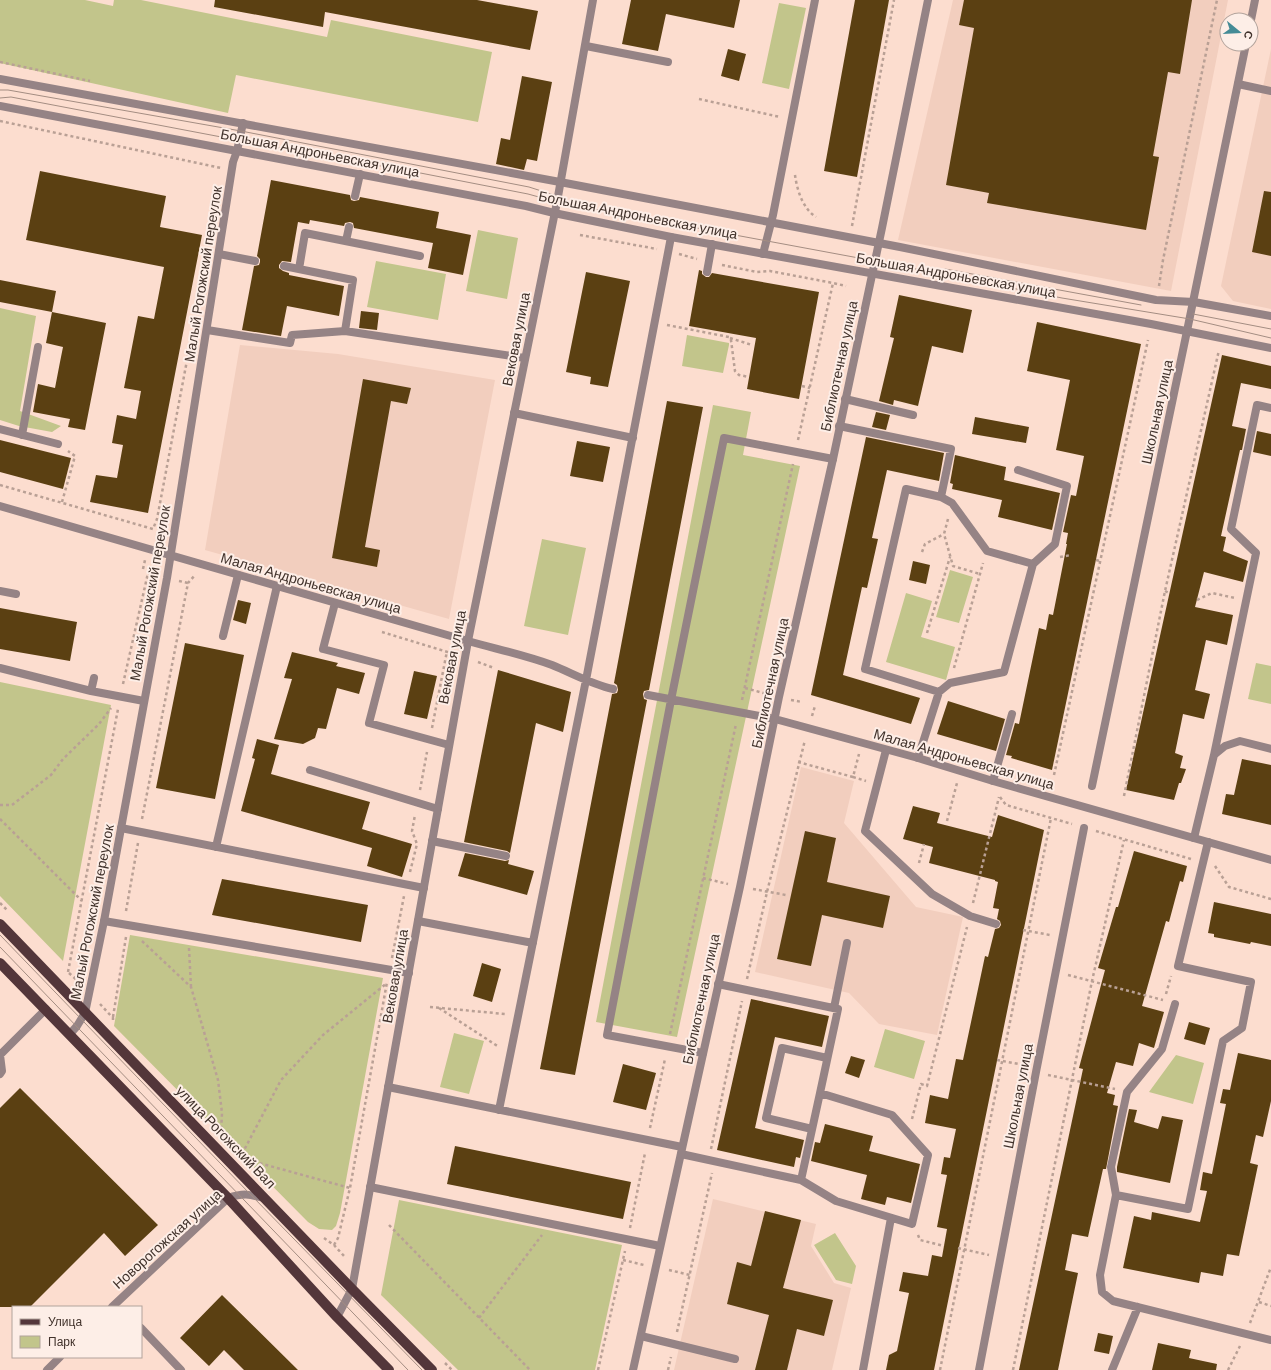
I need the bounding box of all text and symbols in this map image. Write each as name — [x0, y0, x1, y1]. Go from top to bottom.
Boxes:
north arrow — [1219, 12, 1259, 52]
text: С — [1242, 29, 1256, 41]
street label: Большая Андроньевская улица — [219, 125, 421, 180]
street label: Малый Рогожский переулок — [180, 184, 225, 363]
street label: Большая Андроньевская улица — [537, 187, 739, 242]
street label: Большая Андроньевская улица — [855, 249, 1057, 300]
street label: Вековая улица — [498, 290, 533, 387]
street label: Библиотечная улица — [816, 299, 861, 433]
street label: Школьная улица — [1137, 358, 1176, 466]
street label: Малый Рогожский переулок — [126, 503, 173, 682]
street label: Малая Андроньевская улица — [219, 549, 404, 617]
street label: Вековая улица — [434, 608, 469, 705]
street label: Библиотечная улица — [747, 616, 792, 750]
street label: Малая Андроньевская улица — [872, 725, 1057, 793]
street label: Малый Рогожский переулок — [66, 822, 117, 1001]
street label: Вековая улица — [378, 927, 411, 1024]
street label: Библиотечная улица — [678, 932, 723, 1066]
street label: Школьная улица — [999, 1042, 1036, 1150]
street label: улица Рогожский Вал — [173, 1082, 280, 1192]
street label: Новорогожская улица — [109, 1185, 225, 1292]
legend — [12, 1306, 142, 1358]
text: Улица — [48, 1314, 82, 1329]
text: Парк — [48, 1334, 76, 1349]

